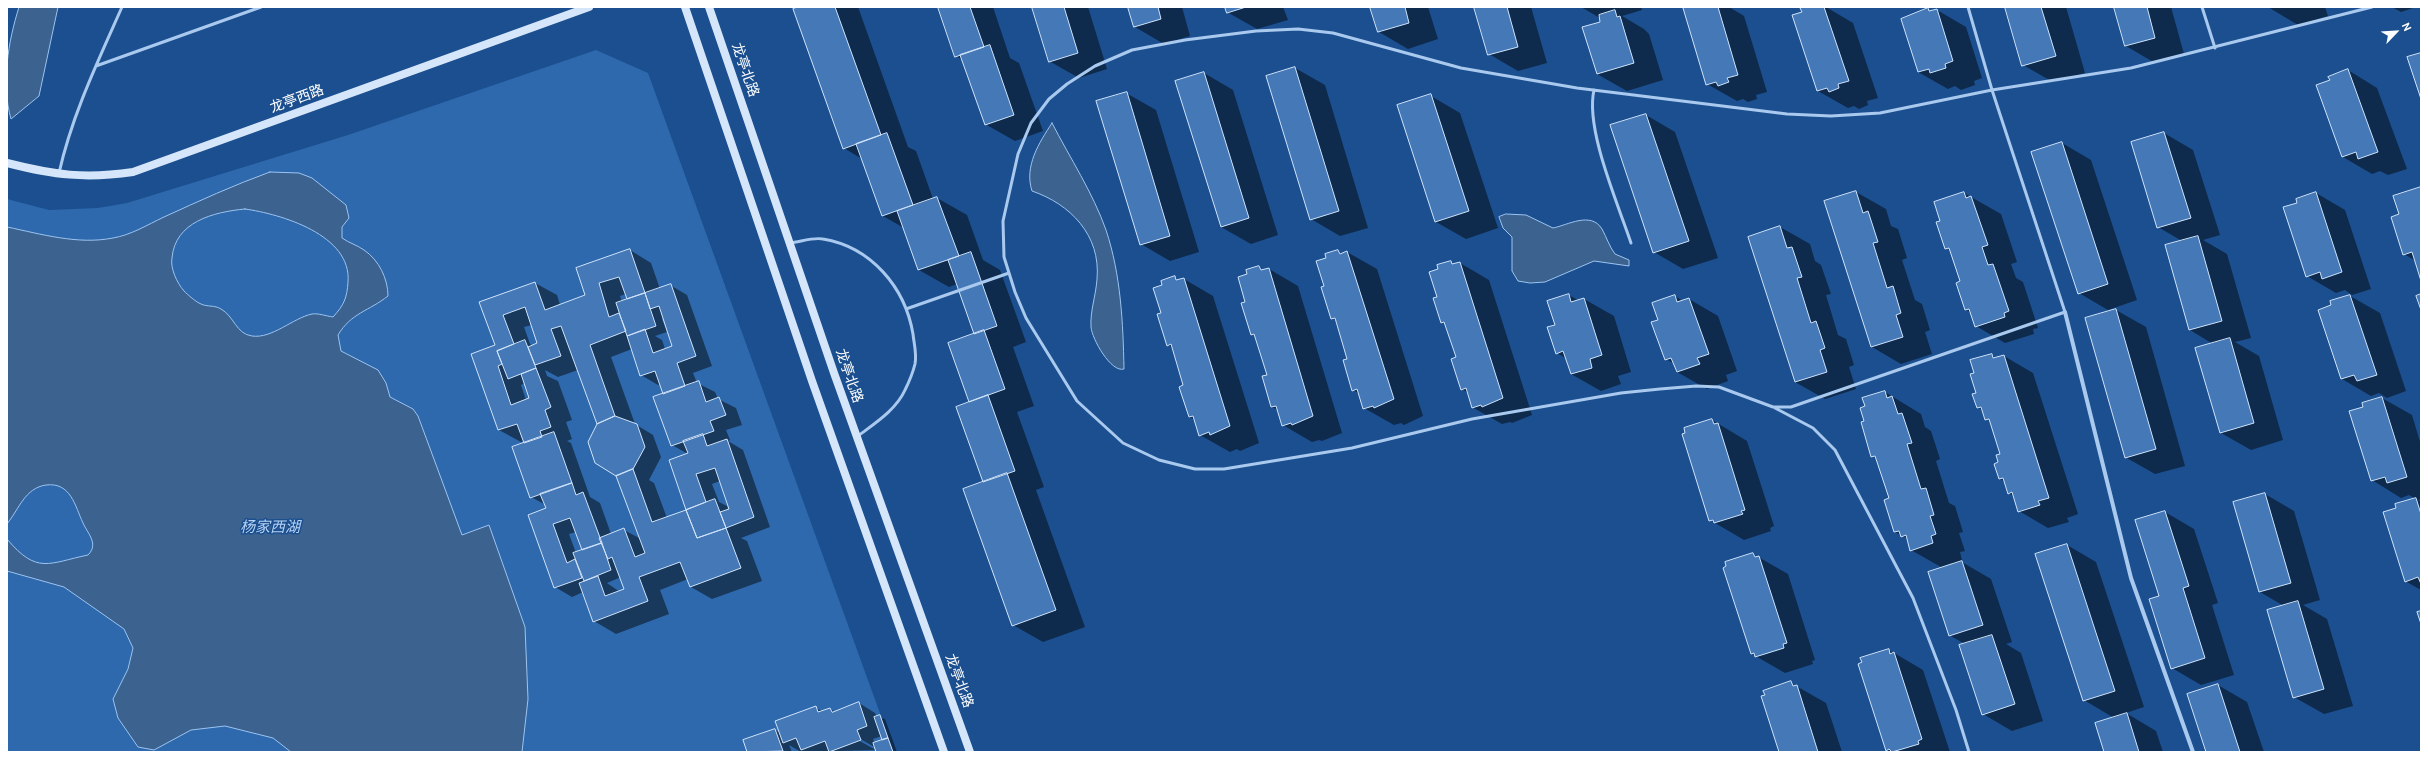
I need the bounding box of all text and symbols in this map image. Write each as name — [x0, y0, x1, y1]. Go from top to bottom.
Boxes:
north arrow — [2376, 12, 2416, 52]
text: N — [2399, 20, 2415, 33]
street label: 龙亭北路 — [728, 41, 762, 99]
street label: 龙亭西路 — [268, 82, 326, 116]
street label: 龙亭北路 — [832, 347, 866, 405]
water label: 杨家西湖 — [240, 519, 300, 537]
street label: 龙亭北路 — [942, 652, 976, 710]

